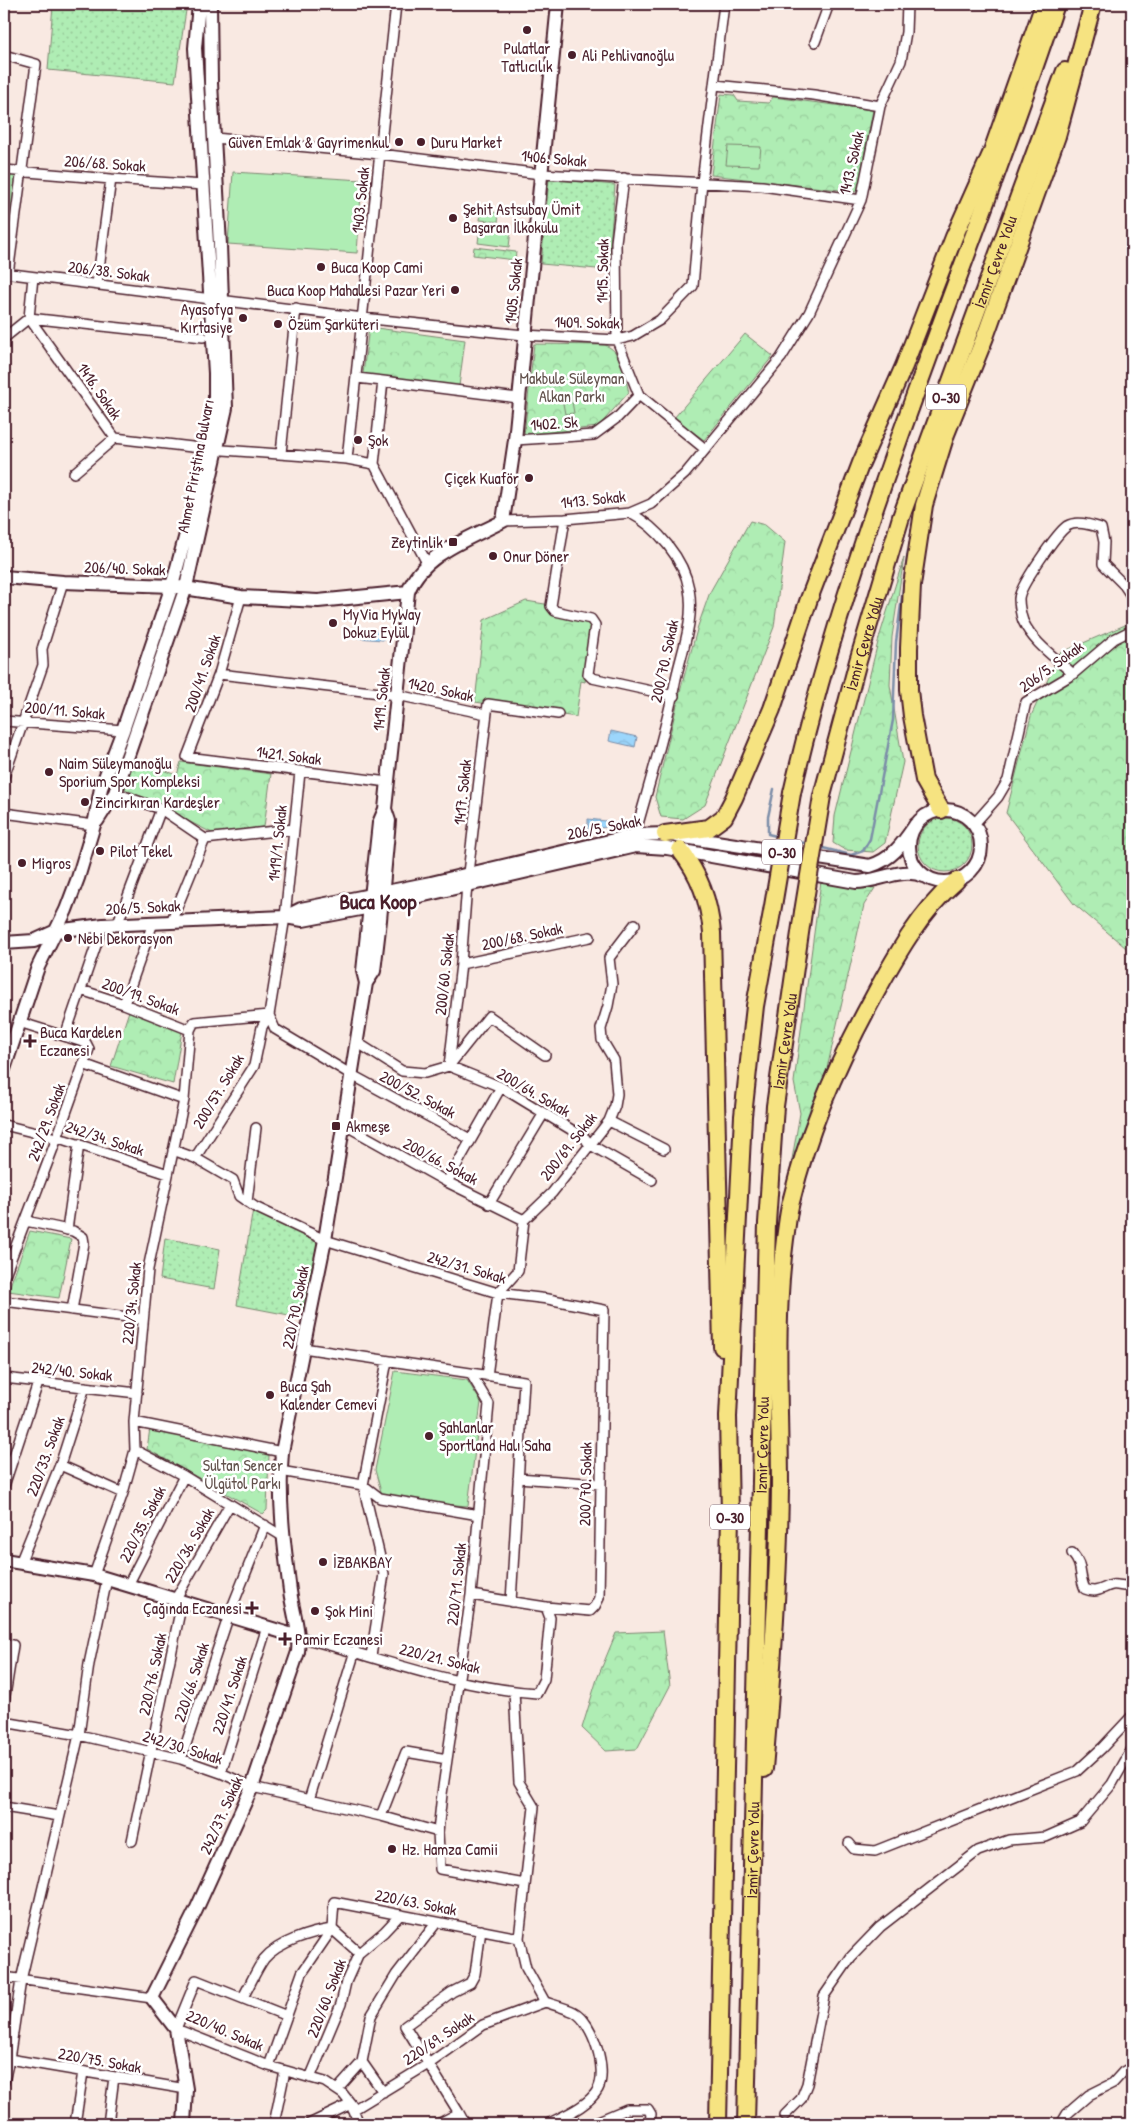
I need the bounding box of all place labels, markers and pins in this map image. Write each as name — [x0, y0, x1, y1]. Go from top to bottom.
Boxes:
marker: Pulatlar Tatlıcılık — [521, 24, 533, 36]
place label: Pulatlar Tatlıcılık — [501, 37, 553, 77]
place label: Ali Pehlivanoğlu — [582, 44, 675, 66]
marker: Ali Pehlivanoğlu — [566, 49, 578, 61]
place label: Güven Emlak & Gayrimenkul — [228, 131, 390, 153]
place label: Duru Market — [431, 131, 502, 153]
marker: Güven Emlak & Gayrimenkul — [393, 136, 405, 148]
marker: Duru Market — [415, 136, 427, 148]
place label: Şehit Astsubay Ümit Başaran İlkokulu — [463, 198, 581, 238]
marker: Şehit Astsubay Ümit Başaran İlkokulu — [447, 212, 459, 224]
place label: Buca Koop Cami — [331, 256, 423, 278]
marker: Buca Koop Cami — [315, 261, 327, 273]
place label: Buca Koop Mahallesi Pazar Yeri — [267, 279, 445, 301]
marker: Buca Koop Mahallesi Pazar Yeri — [449, 284, 461, 296]
place label: Ayasofya Kırtasiye — [180, 298, 234, 338]
marker: Ayasofya Kırtasiye — [237, 312, 249, 324]
place label: Özüm Şarküteri — [288, 313, 379, 335]
marker: Özüm Şarküteri — [272, 318, 284, 330]
place label: Şok — [368, 429, 389, 451]
marker: Şok — [352, 434, 364, 446]
place label: Çiçek Kuaför — [444, 467, 519, 489]
marker: Çiçek Kuaför — [523, 472, 535, 484]
place label: Zeytinlik — [391, 531, 443, 553]
marker: Zeytinlik — [447, 536, 459, 548]
place label: Onur Döner — [503, 545, 569, 567]
marker: Onur Döner — [487, 550, 499, 562]
place label: MyVia MyWay Dokuz Eylül — [343, 603, 421, 643]
marker: MyVia MyWay Dokuz Eylül — [327, 617, 339, 629]
place label: Naim Süleymanoğlu Sporium Spor Kompleksi — [59, 752, 200, 792]
marker: Naim Süleymanoğlu Sporium Spor Kompleksi — [43, 766, 55, 778]
place label: Zincirkıran Kardeşler — [95, 791, 220, 813]
marker: Zincirkıran Kardeşler — [79, 796, 91, 808]
place label: Pilot Tekel — [110, 840, 173, 862]
marker: Pilot Tekel — [94, 845, 106, 857]
place label: Migros — [32, 852, 71, 874]
marker: Migros — [16, 857, 28, 869]
place label: Nebi Dekorasyon — [78, 927, 173, 949]
marker: Nebi Dekorasyon — [62, 932, 74, 944]
place label: Buca Kardelen Eczanesi — [40, 1021, 122, 1061]
marker: Buca Kardelen Eczanesi — [24, 1035, 36, 1047]
place label: Akmeşe — [346, 1115, 391, 1137]
marker: Akmeşe — [330, 1120, 342, 1132]
place label: Buca Şah Kalender Cemevi — [280, 1375, 377, 1415]
marker: Buca Şah Kalender Cemevi — [264, 1389, 276, 1401]
place label: Şahlanlar Sportland Halı Saha — [439, 1416, 551, 1456]
marker: Şahlanlar Sportland Halı Saha — [423, 1430, 435, 1442]
place label: İZBAKBAY — [333, 1551, 392, 1573]
marker: İZBAKBAY — [317, 1556, 329, 1568]
place label: Çağında Eczanesi — [143, 1597, 242, 1619]
place label: Şok Mini — [325, 1600, 373, 1622]
marker: Çağında Eczanesi — [246, 1602, 258, 1614]
marker: Şok Mini — [309, 1605, 321, 1617]
place label: Pamir Eczanesi — [295, 1628, 383, 1650]
marker: Pamir Eczanesi — [279, 1633, 291, 1645]
place label: Hz. Hamza Camii — [402, 1838, 498, 1860]
marker: Hz. Hamza Camii — [386, 1843, 398, 1855]

